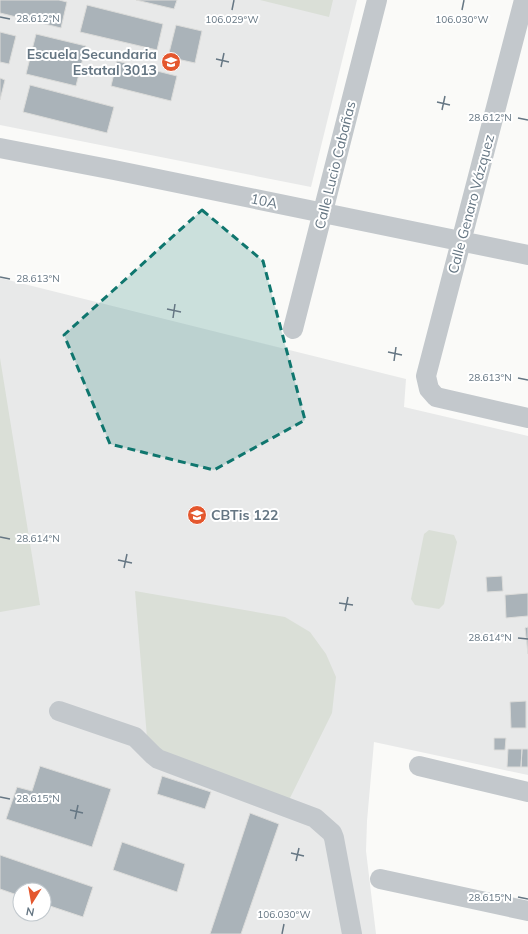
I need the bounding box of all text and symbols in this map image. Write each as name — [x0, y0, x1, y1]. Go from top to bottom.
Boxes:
text: 28.612°N — [16, 12, 60, 25]
text: 106.029°W — [205, 13, 259, 26]
text: 106.030°W — [435, 13, 489, 26]
place label: Escuela Secundaria Estatal 3013 — [27, 45, 157, 79]
school or university icon: Escuela Secundaria Estatal 3013 — [160, 51, 182, 73]
street label: Calle Lucio Cabañas — [310, 99, 360, 231]
text: 28.612°N — [468, 111, 512, 124]
street label: Calle Genaro Vázquez — [444, 132, 498, 276]
street label: 10A — [249, 189, 280, 213]
text: 28.613°N — [16, 272, 60, 285]
text: 28.613°N — [468, 371, 512, 384]
school or university icon: CBTis 122 — [186, 504, 208, 526]
place label: CBTis 122 — [211, 506, 278, 524]
text: 28.614°N — [16, 532, 60, 545]
text: 28.614°N — [468, 631, 512, 644]
text: 28.615°N — [16, 792, 60, 805]
north arrow — [12, 882, 52, 922]
text: 28.615°N — [468, 891, 512, 904]
text: N — [25, 904, 36, 919]
text: 106.030°W — [257, 908, 311, 921]

